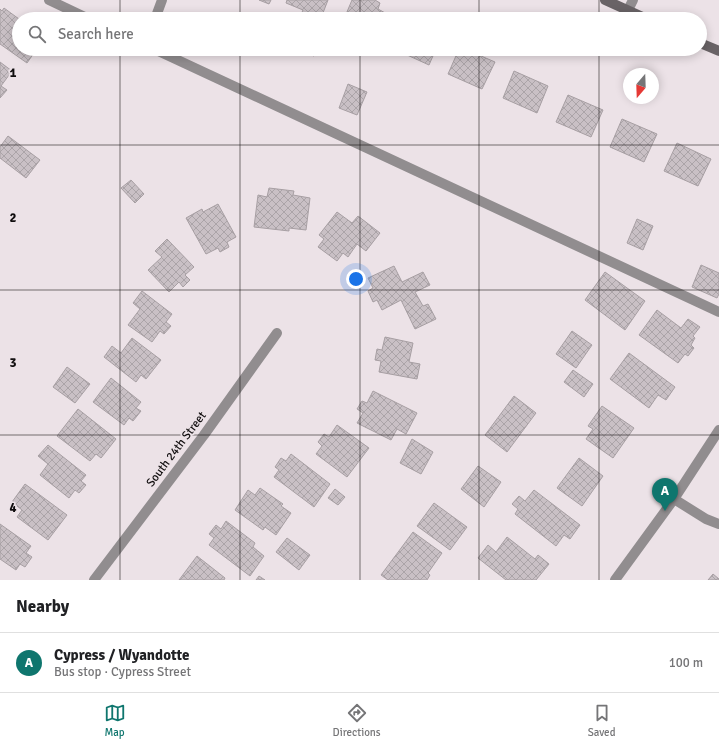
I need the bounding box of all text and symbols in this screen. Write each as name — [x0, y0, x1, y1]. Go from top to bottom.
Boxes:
search box — [12, 12, 707, 56]
icon: search — [26, 23, 48, 45]
text: Search here — [58, 25, 134, 43]
text: 1 — [9, 65, 17, 81]
north arrow — [623, 68, 659, 104]
text: 2 — [9, 210, 17, 226]
your location — [346, 269, 366, 289]
text: 3 — [9, 355, 17, 371]
street label: South 24th Street — [143, 409, 210, 490]
pin: A — [652, 478, 678, 511]
text: 4 — [9, 500, 17, 516]
text: Nearby — [16, 596, 69, 617]
text: Cypress / Wyandotte — [54, 646, 190, 664]
text: A — [25, 655, 33, 671]
text: 100 m — [669, 655, 703, 671]
text: Bus stop · Cypress Street — [54, 664, 191, 680]
tab: Map — [104, 702, 126, 739]
tab: Directions — [333, 702, 381, 739]
tab: Saved — [588, 702, 615, 739]

